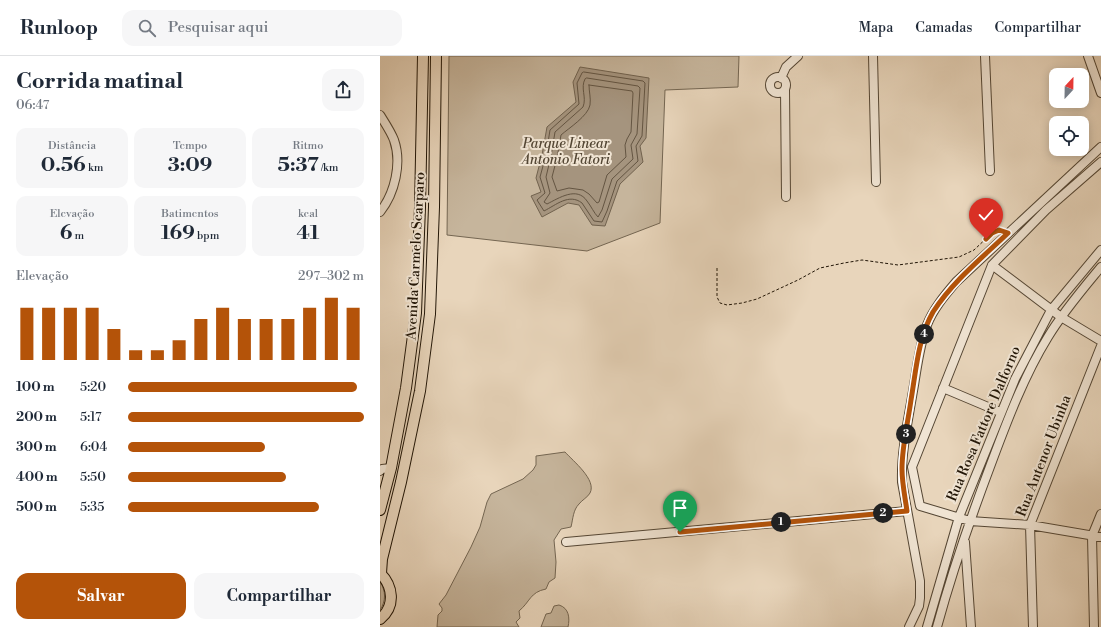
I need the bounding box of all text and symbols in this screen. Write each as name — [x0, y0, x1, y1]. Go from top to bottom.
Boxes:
search box — [122, 10, 402, 46]
text: Runloop — [20, 16, 98, 40]
icon: search — [136, 17, 158, 39]
text: Pesquisar aqui — [168, 18, 268, 37]
text: Mapa — [859, 19, 893, 37]
text: Camadas — [915, 19, 972, 37]
text: Compartilhar — [994, 19, 1081, 37]
text: Corrida matinal — [16, 68, 183, 95]
north arrow — [1049, 68, 1089, 108]
map controls — [1049, 68, 1089, 156]
button: share — [322, 69, 364, 111]
text: 06:47 — [16, 97, 49, 113]
button: locate — [1049, 116, 1089, 156]
park label: Parque Linear Antonio Fatori — [520, 135, 611, 169]
text: Distância — [48, 139, 96, 153]
text: Tempo — [173, 139, 207, 153]
text: Ritmo — [293, 139, 323, 153]
text: 0.56 — [41, 153, 86, 178]
text: 3:09 — [168, 153, 212, 178]
text: 5:37 — [278, 153, 319, 178]
text: km — [86, 161, 103, 175]
text: /km — [319, 161, 338, 175]
street label: Avenida Carmelo Scarparo — [403, 171, 429, 342]
pin — [969, 198, 1003, 239]
icon: check — [975, 204, 997, 226]
text: Elevação — [50, 207, 94, 221]
text: Batimentos — [161, 207, 219, 221]
text: kcal — [298, 207, 318, 221]
text: 6 — [60, 221, 72, 246]
text: 169 — [161, 221, 195, 246]
text: 41 — [297, 221, 319, 246]
text: m — [72, 229, 84, 243]
text: bpm — [195, 229, 219, 243]
text: Elevação — [16, 268, 69, 284]
text: 297–302 m — [298, 268, 364, 284]
pin: 4 — [914, 324, 934, 344]
text: 4 — [920, 327, 928, 341]
street label: Rua Rosa Fattore Dalforno — [943, 343, 1025, 505]
text: 100 m — [16, 379, 55, 395]
text: 5:20 — [80, 379, 106, 395]
street label: Rua Antenor Ubinha — [1012, 392, 1076, 520]
text: 200 m — [16, 409, 57, 425]
text: 5:17 — [80, 409, 102, 425]
pin: 3 — [896, 424, 916, 444]
text: 3 — [903, 427, 909, 441]
text: 300 m — [16, 439, 57, 455]
text: 6:04 — [80, 439, 107, 455]
text: 400 m — [16, 469, 58, 485]
text: 5:50 — [80, 469, 106, 485]
pin — [663, 491, 697, 532]
icon: arrive — [669, 497, 691, 519]
text: 500 m — [16, 499, 57, 515]
text: 5:35 — [80, 499, 104, 515]
pin: 2 — [873, 503, 893, 523]
text: 2 — [880, 506, 886, 520]
pin: 1 — [771, 512, 791, 532]
text: 1 — [778, 515, 784, 529]
button: Salvar — [16, 573, 186, 619]
button: Compartilhar — [194, 573, 364, 619]

